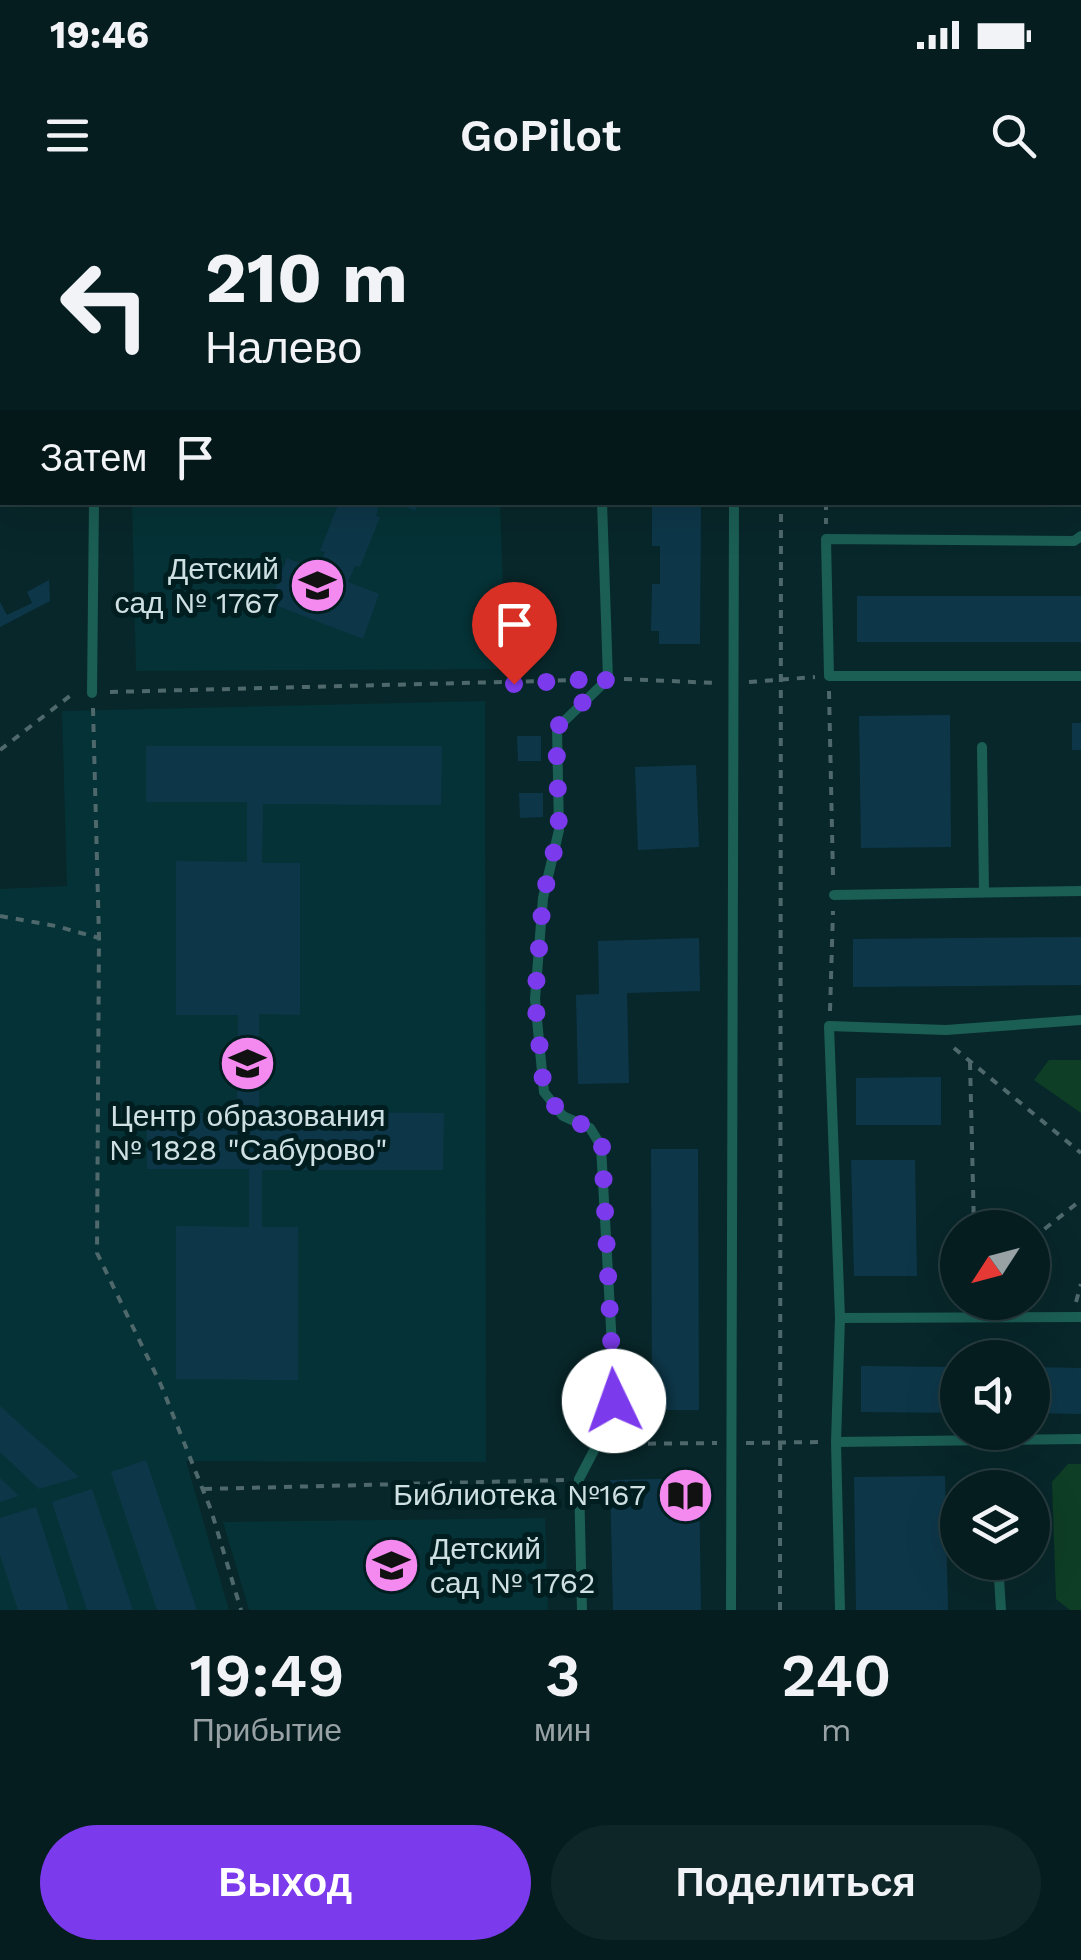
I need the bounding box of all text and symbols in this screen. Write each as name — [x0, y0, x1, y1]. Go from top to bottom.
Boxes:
text: 19:46 — [50, 13, 149, 57]
icon: menu — [40, 108, 95, 163]
icon: search — [986, 108, 1041, 163]
text: GoPilot — [460, 109, 621, 162]
text: 210 m — [205, 237, 408, 319]
icon: left — [40, 240, 170, 370]
text: Налево — [205, 321, 362, 374]
icon: arrive — [168, 430, 223, 485]
text: Затем — [40, 436, 148, 480]
place label: Детский сад № 1767 — [114, 551, 279, 620]
school or university icon: Детский сад № 1767 — [288, 556, 348, 616]
pin — [472, 582, 557, 685]
icon: arrive — [487, 597, 542, 652]
school or university icon: Центр образования № 1828 "Сабурово" — [218, 1034, 278, 1094]
place label: Центр образования № 1828 "Сабурово" — [109, 1098, 387, 1167]
north arrow — [940, 1210, 1050, 1320]
map controls — [940, 1210, 1050, 1580]
button: sound — [940, 1340, 1050, 1450]
position arrow — [562, 1349, 666, 1453]
library icon: Библиотека №167 — [655, 1465, 715, 1525]
button: layers — [940, 1470, 1050, 1580]
place label: Библиотека №167 — [393, 1477, 646, 1512]
place label: Детский сад № 1762 — [430, 1531, 596, 1600]
school or university icon: Детский сад № 1762 — [361, 1536, 421, 1596]
text: 19:49 — [189, 1640, 344, 1711]
text: 3 — [545, 1640, 580, 1711]
text: 240 — [781, 1640, 891, 1711]
text: Прибытие — [192, 1711, 342, 1749]
text: мин — [534, 1711, 592, 1749]
text: m — [821, 1711, 851, 1749]
button: Выход — [40, 1825, 531, 1940]
button: Поделиться — [551, 1825, 1041, 1940]

